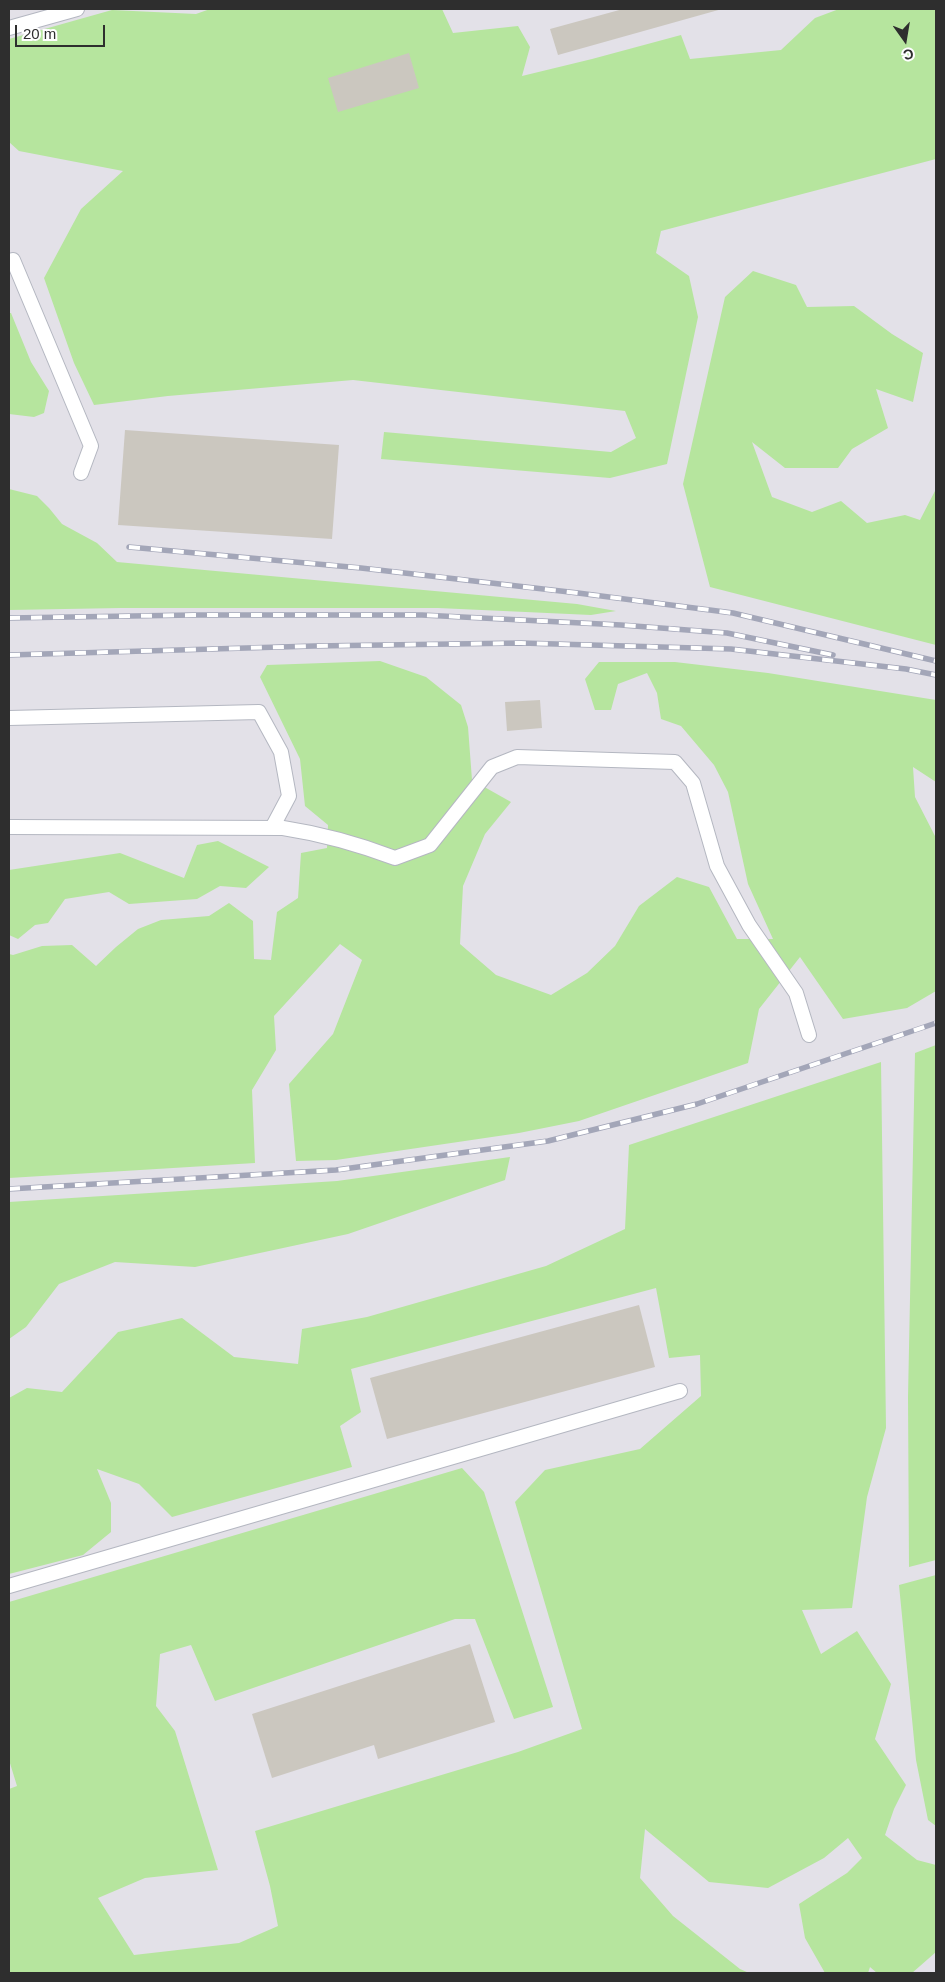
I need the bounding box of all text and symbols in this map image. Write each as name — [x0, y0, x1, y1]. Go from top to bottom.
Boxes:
scale bar — [18, 15, 108, 47]
north arrow — [880, 15, 930, 65]
text: 20 m — [23, 25, 56, 42]
text: С — [902, 46, 915, 64]

